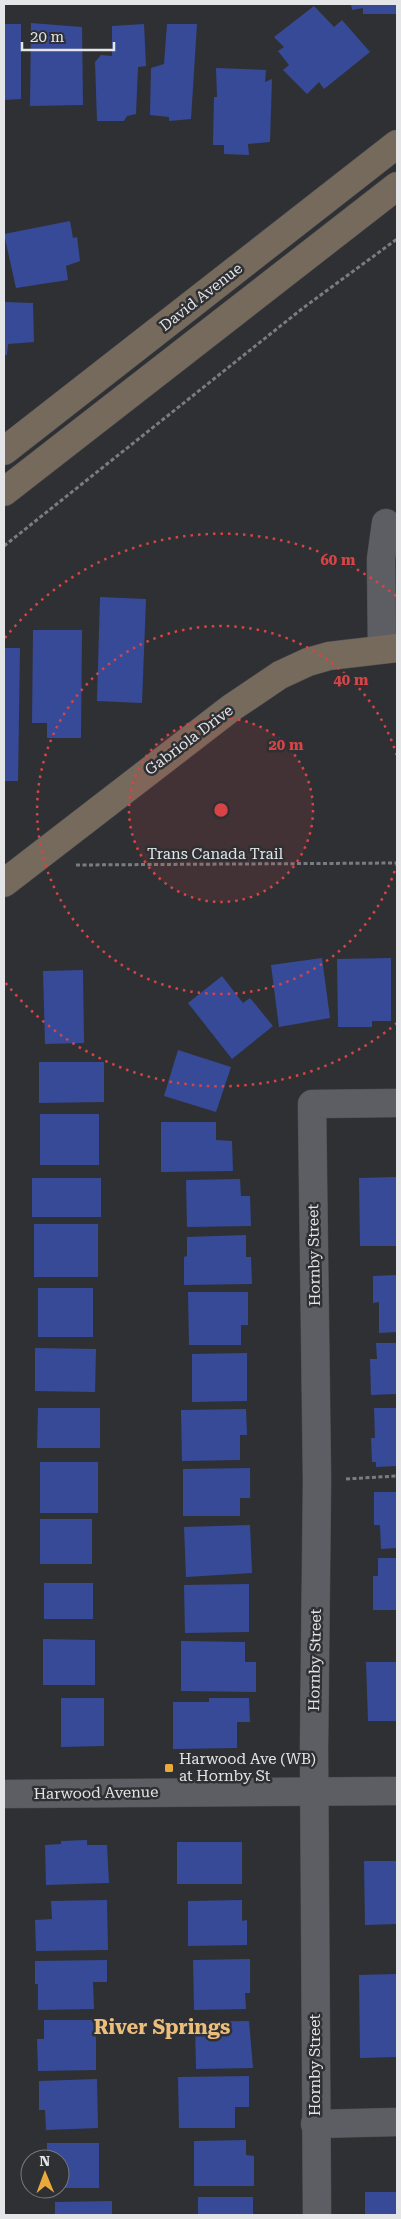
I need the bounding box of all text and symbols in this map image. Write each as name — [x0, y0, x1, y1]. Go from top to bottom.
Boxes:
scale bar — [22, 20, 115, 52]
text: 20 m — [30, 28, 65, 46]
street label: David Avenue — [156, 259, 246, 335]
text: 60 m — [320, 551, 356, 569]
text: 40 m — [333, 671, 369, 689]
street label: Gabriola Drive — [141, 701, 237, 779]
text: 20 m — [268, 736, 304, 754]
centre of rings — [212, 801, 230, 819]
street label: Trans Canada Trail — [147, 845, 283, 863]
street label: Hornby Street — [304, 1203, 324, 1306]
street label: Hornby Street — [305, 1608, 325, 1711]
place label: Harwood Ave (WB) at Hornby St — [179, 1750, 316, 1785]
marker: Harwood Ave (WB) at Hornby St — [163, 1762, 175, 1774]
street label: Harwood Avenue — [34, 1783, 158, 1803]
street label: Hornby Street — [306, 2013, 324, 2116]
district label: River Springs — [94, 2015, 230, 2039]
north arrow — [20, 2149, 70, 2199]
text: N — [39, 2153, 51, 2169]

